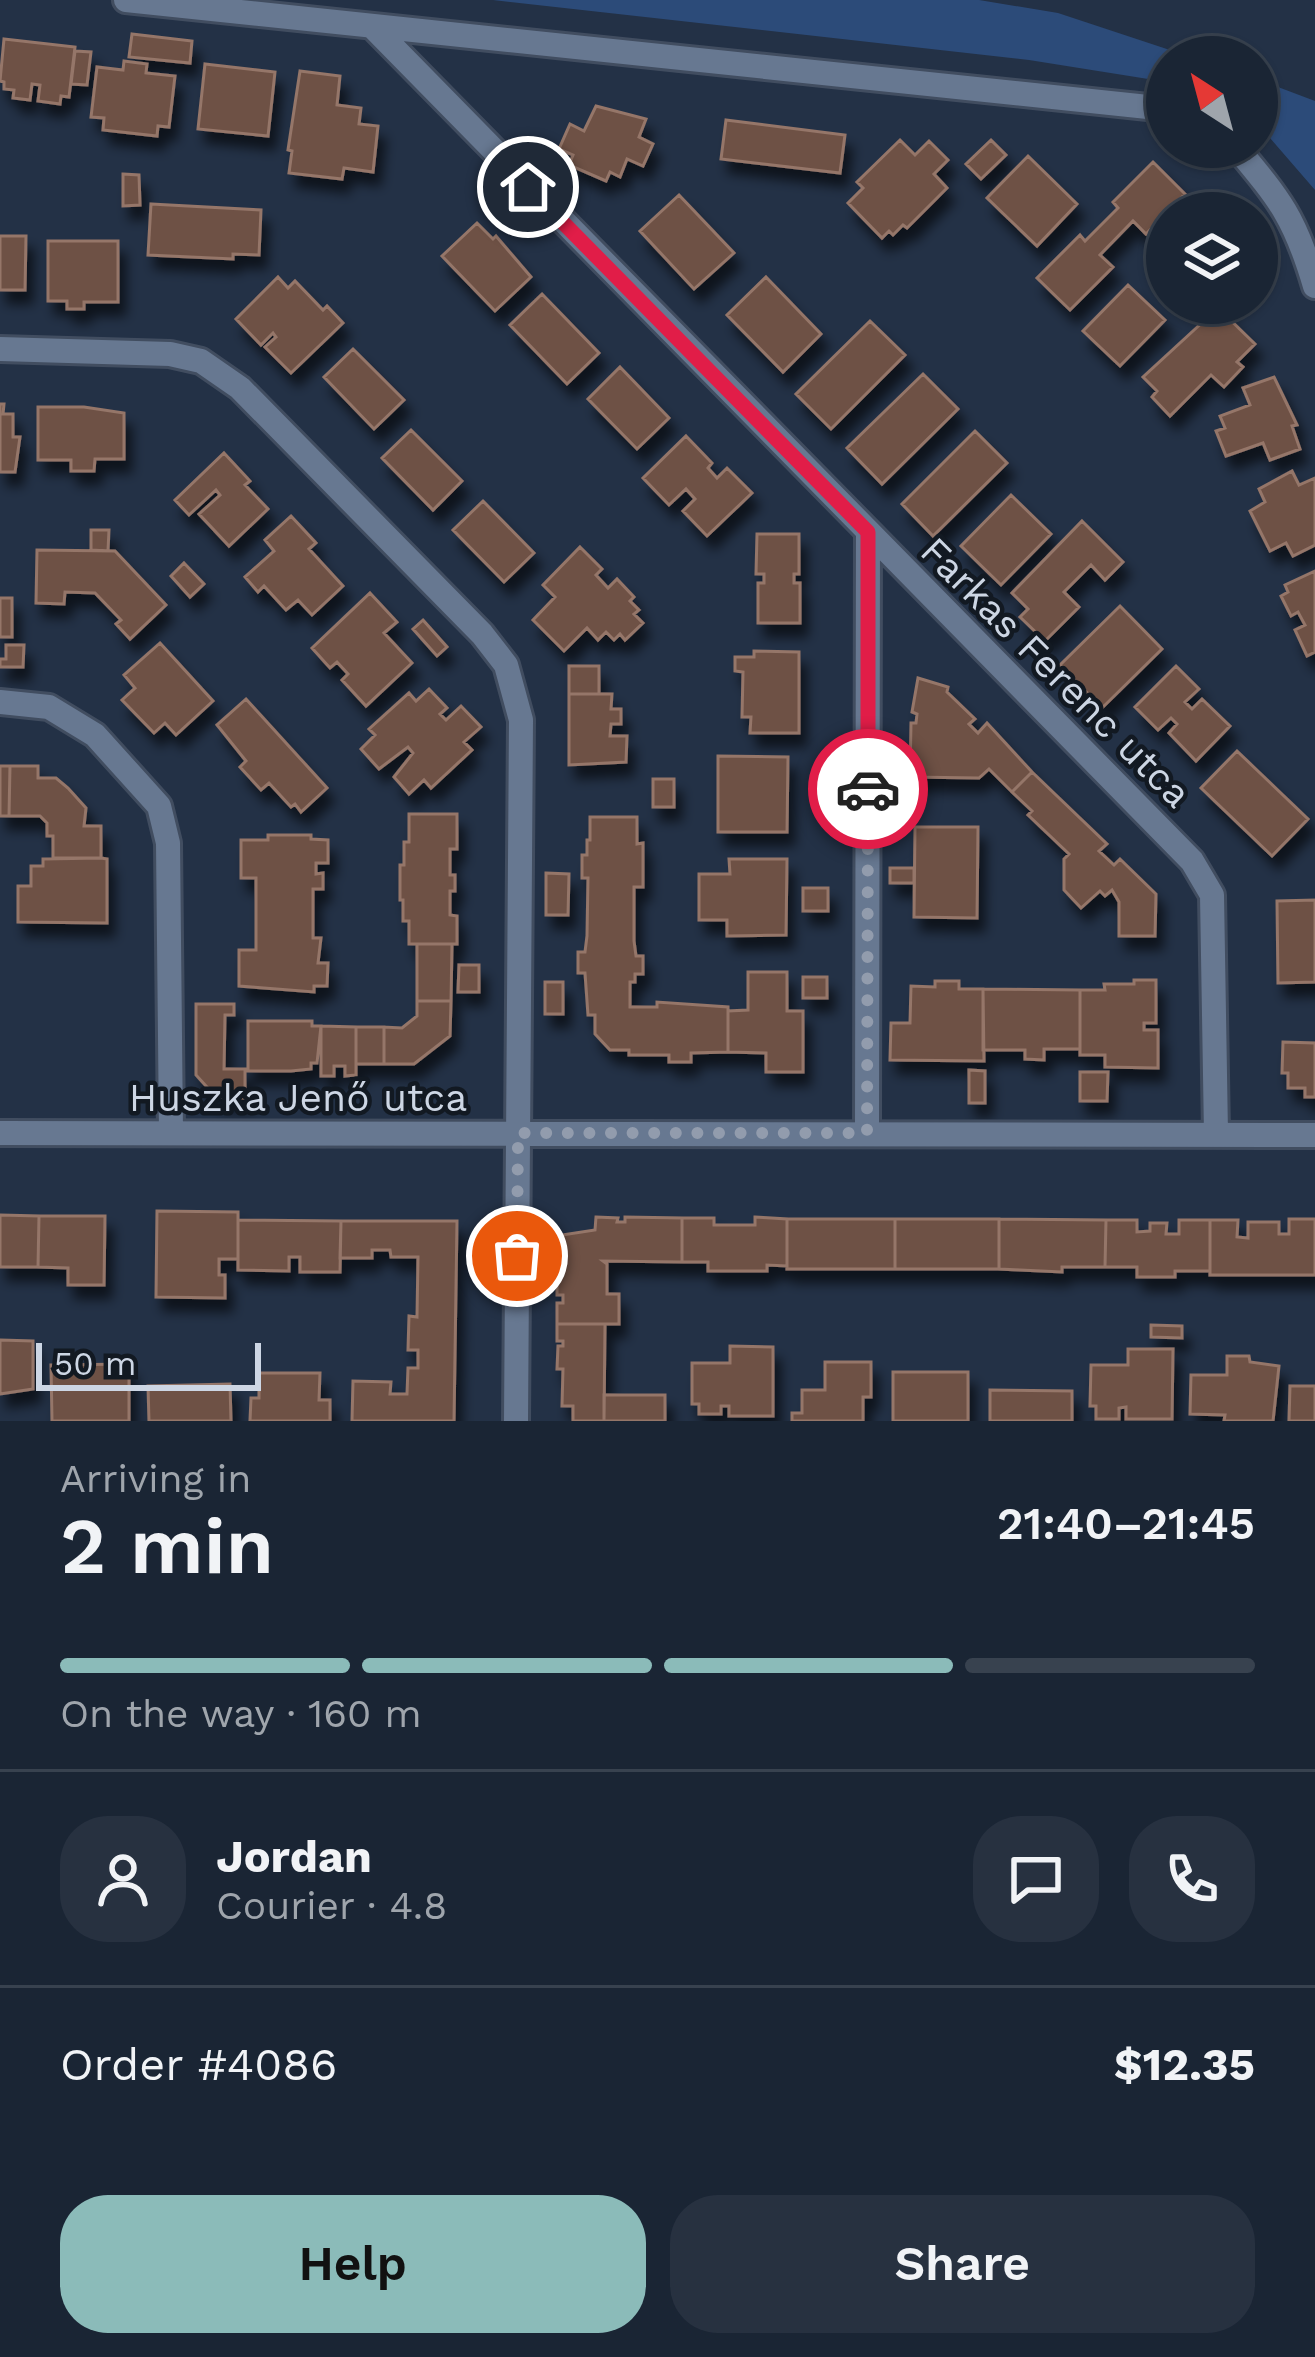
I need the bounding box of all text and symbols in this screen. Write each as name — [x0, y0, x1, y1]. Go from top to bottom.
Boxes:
north arrow — [1146, 36, 1278, 168]
map controls — [1146, 36, 1278, 324]
pin — [477, 136, 579, 238]
icon: home — [495, 154, 561, 220]
button: layers — [1146, 192, 1278, 324]
street label: Farkas Ferenc utca — [912, 528, 1200, 816]
courier — [808, 729, 928, 849]
icon: car — [835, 756, 901, 822]
street label: Huszka Jenő utca — [129, 1075, 467, 1120]
pin — [466, 1205, 568, 1307]
icon: bag — [484, 1223, 550, 1289]
scale bar — [36, 1337, 261, 1390]
text: 50 m — [54, 1344, 136, 1383]
text: Arriving in — [60, 1456, 251, 1501]
text: 21:40–21:45 — [997, 1497, 1255, 1550]
text: 2 min — [60, 1500, 274, 1592]
text: On the way · 160 m — [60, 1691, 422, 1736]
button: person — [60, 1816, 186, 1942]
button: chat — [973, 1816, 1099, 1942]
button: phone — [1129, 1816, 1255, 1942]
text: Jordan — [216, 1830, 372, 1883]
text: Courier · 4.8 — [216, 1883, 447, 1928]
text: Order #4086 — [60, 2038, 337, 2091]
text: $12.35 — [1114, 2038, 1255, 2091]
button: Help — [60, 2195, 646, 2333]
button: Share — [670, 2195, 1255, 2333]

